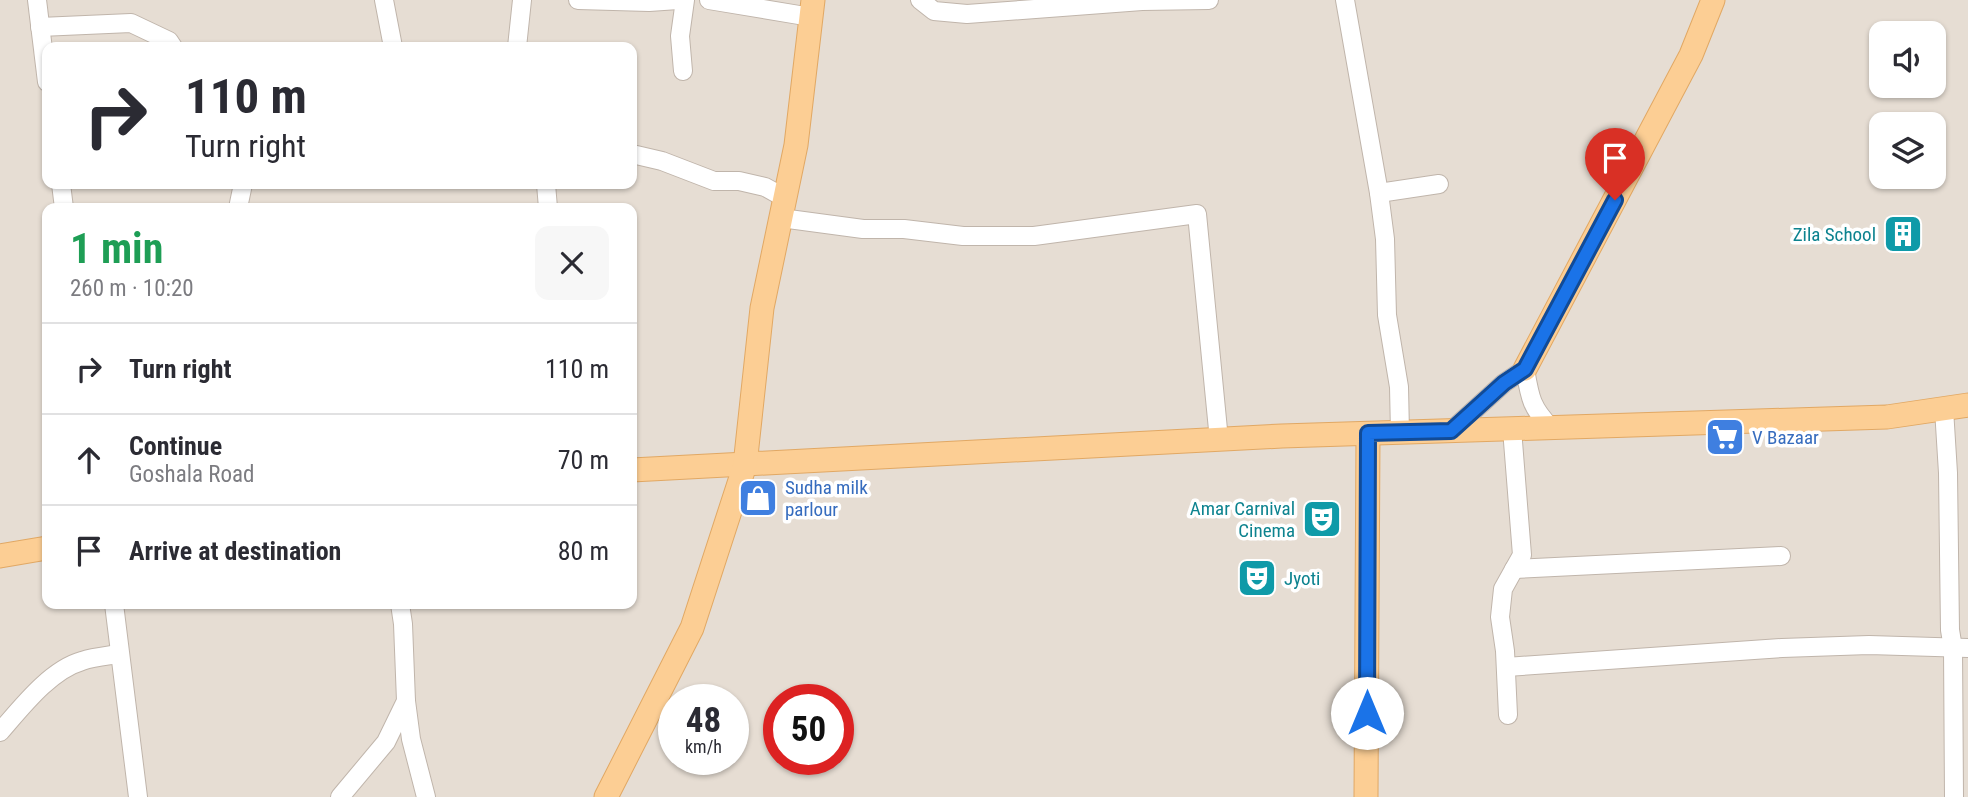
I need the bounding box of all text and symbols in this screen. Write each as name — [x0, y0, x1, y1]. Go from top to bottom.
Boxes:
map controls — [1869, 21, 1946, 189]
button: sound — [1869, 21, 1946, 98]
text: 110 m — [185, 68, 307, 125]
icon: right — [70, 70, 161, 161]
button: layers — [1869, 112, 1946, 189]
text: Turn right — [185, 127, 306, 165]
pin — [1585, 128, 1645, 200]
icon: arrive — [1596, 139, 1634, 177]
building icon: Zila School — [1882, 213, 1924, 255]
place label: Zila School — [1793, 223, 1876, 246]
text: 1 min — [70, 224, 163, 273]
button: close — [535, 226, 609, 300]
text: 260 m · 10:20 — [70, 275, 194, 302]
icon: right — [70, 350, 108, 388]
text: Turn right — [129, 354, 231, 384]
text: 110 m — [545, 354, 609, 384]
supermarket icon: V Bazaar — [1704, 416, 1746, 458]
place label: V Bazaar — [1752, 426, 1819, 449]
text: Continue — [129, 431, 222, 461]
icon: ahead — [70, 441, 108, 479]
text: 70 m — [558, 445, 609, 475]
text: Goshala Road — [129, 461, 255, 488]
place label: Sudha milk parlour — [785, 476, 868, 521]
shop icon: Sudha milk parlour — [737, 477, 779, 519]
place label: Amar Carnival Cinema — [1190, 497, 1295, 542]
theatre icon: Amar Carnival Cinema — [1301, 498, 1343, 540]
icon: arrive — [70, 532, 108, 570]
text: Arrive at destination — [129, 536, 341, 566]
text: 80 m — [558, 536, 609, 566]
theatre icon: Jyoti — [1236, 557, 1278, 599]
place label: Jyoti — [1284, 567, 1320, 590]
position arrow — [1330, 676, 1404, 750]
speed limit sign: 50 — [763, 684, 854, 775]
text: 48 — [686, 700, 721, 741]
text: km/h — [685, 736, 722, 757]

